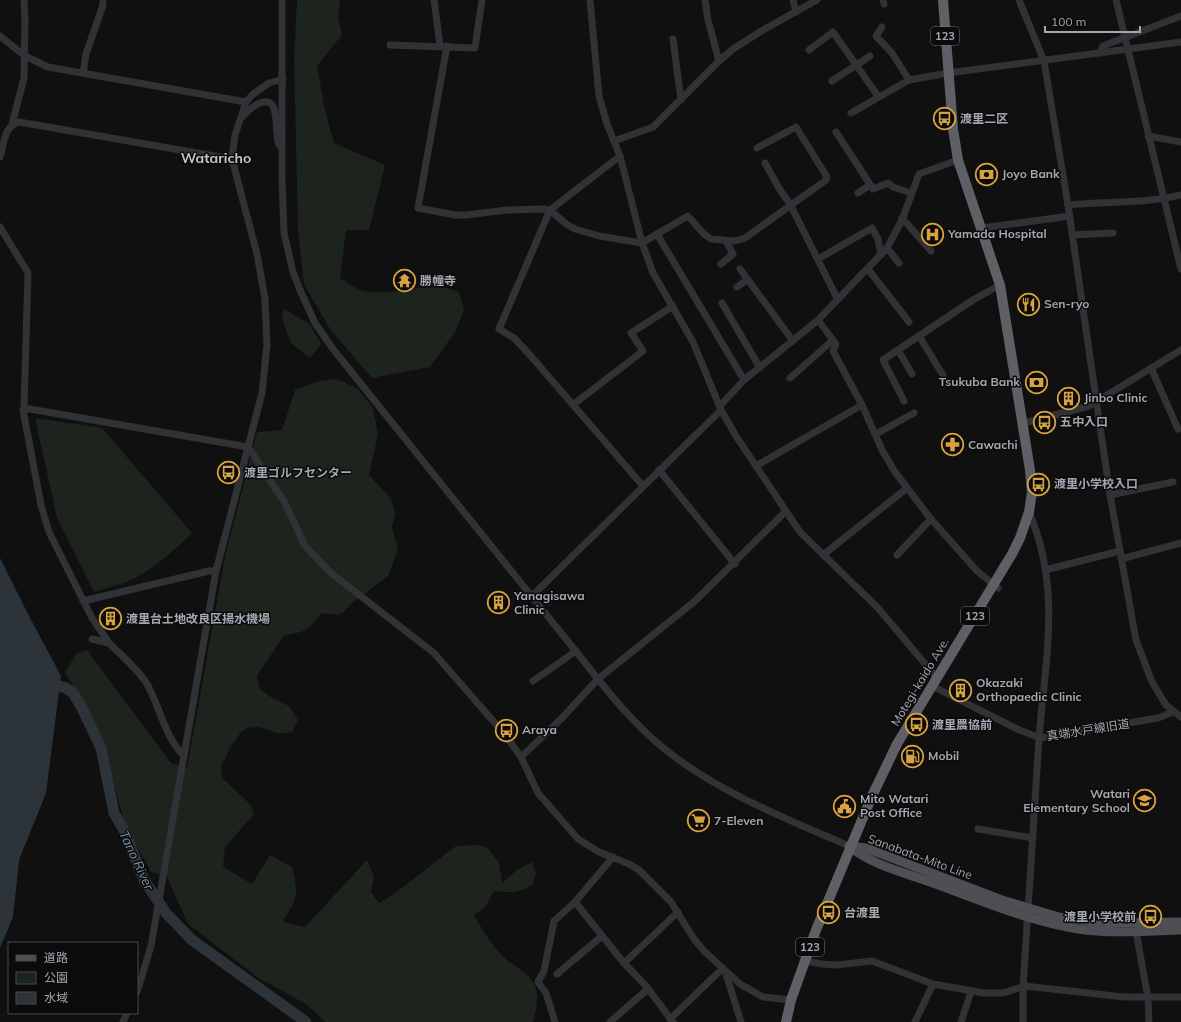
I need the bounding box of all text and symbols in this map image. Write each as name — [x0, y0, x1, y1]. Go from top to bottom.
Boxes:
scale bar — [1045, 8, 1140, 34]
text: 100 m — [1051, 14, 1086, 29]
road number: 123 — [931, 27, 959, 45]
bus stop icon: 渡里二区 — [931, 106, 957, 132]
place label: 渡里二区 — [960, 111, 1008, 126]
district label: Wataricho — [181, 149, 251, 167]
bank icon: Joyo Bank — [973, 161, 999, 187]
place label: Joyo Bank — [1002, 166, 1060, 181]
hospital icon: Yamada Hospital — [920, 221, 946, 247]
place label: Yamada Hospital — [947, 226, 1047, 241]
temple icon: 勝幢寺 — [392, 268, 418, 294]
place label: 勝幢寺 — [420, 273, 456, 288]
restaurant icon: Sen-ryo — [1015, 291, 1041, 317]
place label: Sen-ryo — [1044, 296, 1089, 311]
bank icon: Tsukuba Bank — [1023, 369, 1049, 395]
place label: Tsukuba Bank — [939, 374, 1020, 389]
building icon: Jinbo Clinic — [1055, 385, 1081, 411]
place label: Jinbo Clinic — [1084, 390, 1147, 405]
bus stop icon: 五中入口 — [1031, 409, 1057, 435]
place label: 五中入口 — [1060, 414, 1108, 429]
pharmacy icon: Cawachi — [939, 432, 965, 458]
place label: Cawachi — [968, 437, 1018, 452]
bus stop icon: 渡里ゴルフセンター — [216, 460, 242, 486]
place label: 渡里ゴルフセンター — [244, 465, 352, 480]
bus stop icon: 渡里小学校入口 — [1025, 471, 1051, 497]
place label: 渡里小学校入口 — [1054, 476, 1138, 491]
place label: Yanagisawa Clinic — [513, 588, 585, 617]
building icon: Yanagisawa Clinic — [485, 590, 511, 616]
building icon: 渡里台土地改良区揚水機場 — [98, 606, 124, 632]
road number: 123 — [961, 607, 989, 625]
place label: 渡里台土地改良区揚水機場 — [126, 611, 270, 626]
street label: Motegi-kaido Ave. — [887, 635, 952, 729]
place label: Okazaki Orthopaedic Clinic — [976, 675, 1082, 704]
building icon: Okazaki Orthopaedic Clinic — [948, 677, 974, 703]
bus stop icon: 渡里農協前 — [904, 712, 930, 738]
street label: 真端水戸線旧道 — [1045, 716, 1131, 743]
bus stop icon: Araya — [493, 717, 519, 743]
place label: 渡里農協前 — [932, 717, 992, 732]
place label: Araya — [522, 722, 557, 737]
fuel station icon: Mobil — [899, 743, 925, 769]
place label: Mobil — [928, 748, 959, 763]
place label: Watari Elementary School — [1023, 786, 1130, 815]
school or university icon: Watari Elementary School — [1132, 788, 1158, 814]
place label: Mito Watari Post Office — [860, 791, 928, 820]
public building icon: Mito Watari Post Office — [831, 793, 857, 819]
supermarket icon: 7-Eleven — [685, 808, 711, 834]
place label: 7-Eleven — [714, 813, 763, 828]
water label: Tano River — [116, 828, 158, 893]
street label: Sanabata-Mito Line — [866, 831, 974, 882]
bus stop icon: 台渡里 — [815, 900, 841, 926]
bus stop icon: 渡里小学校前 — [1138, 904, 1164, 930]
place label: 台渡里 — [844, 905, 880, 920]
place label: 渡里小学校前 — [1064, 909, 1136, 924]
road number: 123 — [796, 938, 824, 956]
legend — [8, 942, 138, 1014]
text: 道路 — [44, 950, 68, 965]
text: 公園 — [44, 970, 68, 985]
text: 水域 — [44, 990, 68, 1005]

